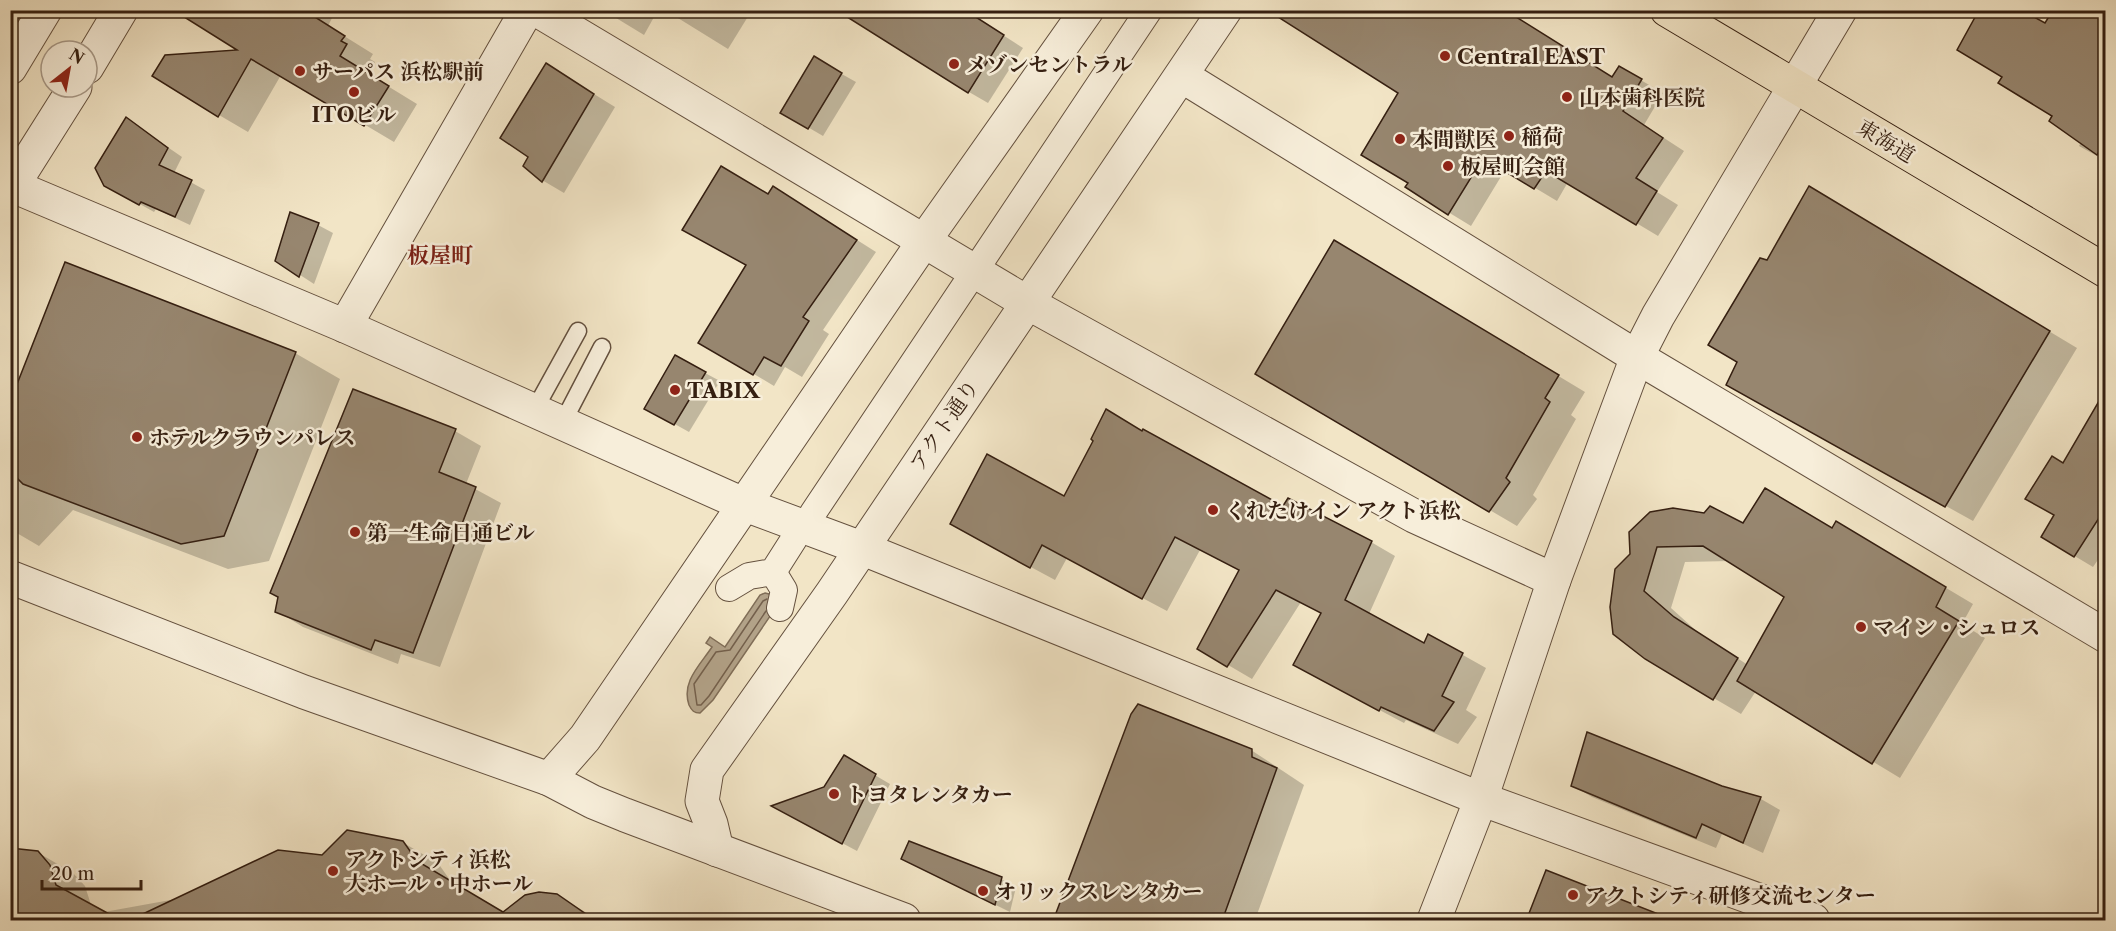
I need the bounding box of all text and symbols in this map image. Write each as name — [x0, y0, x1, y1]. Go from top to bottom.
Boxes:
north arrow — [39, 39, 99, 99]
text: N — [66, 44, 88, 68]
place label: Central EAST — [1457, 44, 1605, 69]
marker: Central EAST — [1438, 49, 1452, 63]
place label: メゾンセントラル — [966, 52, 1133, 77]
marker: メゾンセントラル — [947, 57, 961, 71]
place label: サーパス 浜松駅前 — [312, 59, 484, 84]
marker: サーパス 浜松駅前 — [293, 64, 307, 78]
marker: ITOビル — [347, 85, 361, 99]
place label: 山本歯科医院 — [1579, 85, 1705, 110]
marker: 山本歯科医院 — [1560, 90, 1574, 104]
place label: ITOビル — [311, 102, 397, 127]
street label: 東海道 — [1853, 114, 1919, 168]
place label: 稲荷 — [1521, 124, 1563, 149]
place label: 本間獣医 — [1412, 127, 1496, 152]
marker: 稲荷 — [1502, 129, 1516, 143]
marker: 本間獣医 — [1393, 132, 1407, 146]
place label: 板屋町会館 — [1460, 154, 1565, 179]
marker: 板屋町会館 — [1441, 159, 1455, 173]
district label: 板屋町 — [407, 242, 473, 269]
street label: アクト通り — [904, 375, 984, 475]
place label: TABIX — [687, 378, 760, 403]
marker: TABIX — [668, 383, 682, 397]
place label: ホテルクラウンパレス — [149, 425, 355, 450]
marker: ホテルクラウンパレス — [130, 430, 144, 444]
place label: くれたけイン アクト浜松 — [1225, 498, 1461, 523]
marker: くれたけイン アクト浜松 — [1206, 503, 1220, 517]
place label: 第一生命日通ビル — [367, 520, 535, 545]
marker: 第一生命日通ビル — [348, 525, 362, 539]
place label: マイン・シュロス — [1873, 615, 2040, 640]
marker: マイン・シュロス — [1854, 620, 1868, 634]
place label: トヨタレンタカー — [846, 782, 1013, 807]
marker: トヨタレンタカー — [827, 787, 841, 801]
place label: アクトシティ浜松 大ホール・中ホール — [345, 847, 533, 896]
scale bar — [42, 853, 141, 891]
text: 20 m — [51, 863, 95, 885]
marker: アクトシティ浜松 大ホール・中ホール — [326, 864, 340, 878]
place label: オリックスレンタカー — [995, 879, 1203, 904]
place label: アクトシティ研修交流センター — [1585, 883, 1876, 908]
marker: オリックスレンタカー — [976, 884, 990, 898]
marker: アクトシティ研修交流センター — [1566, 888, 1580, 902]

